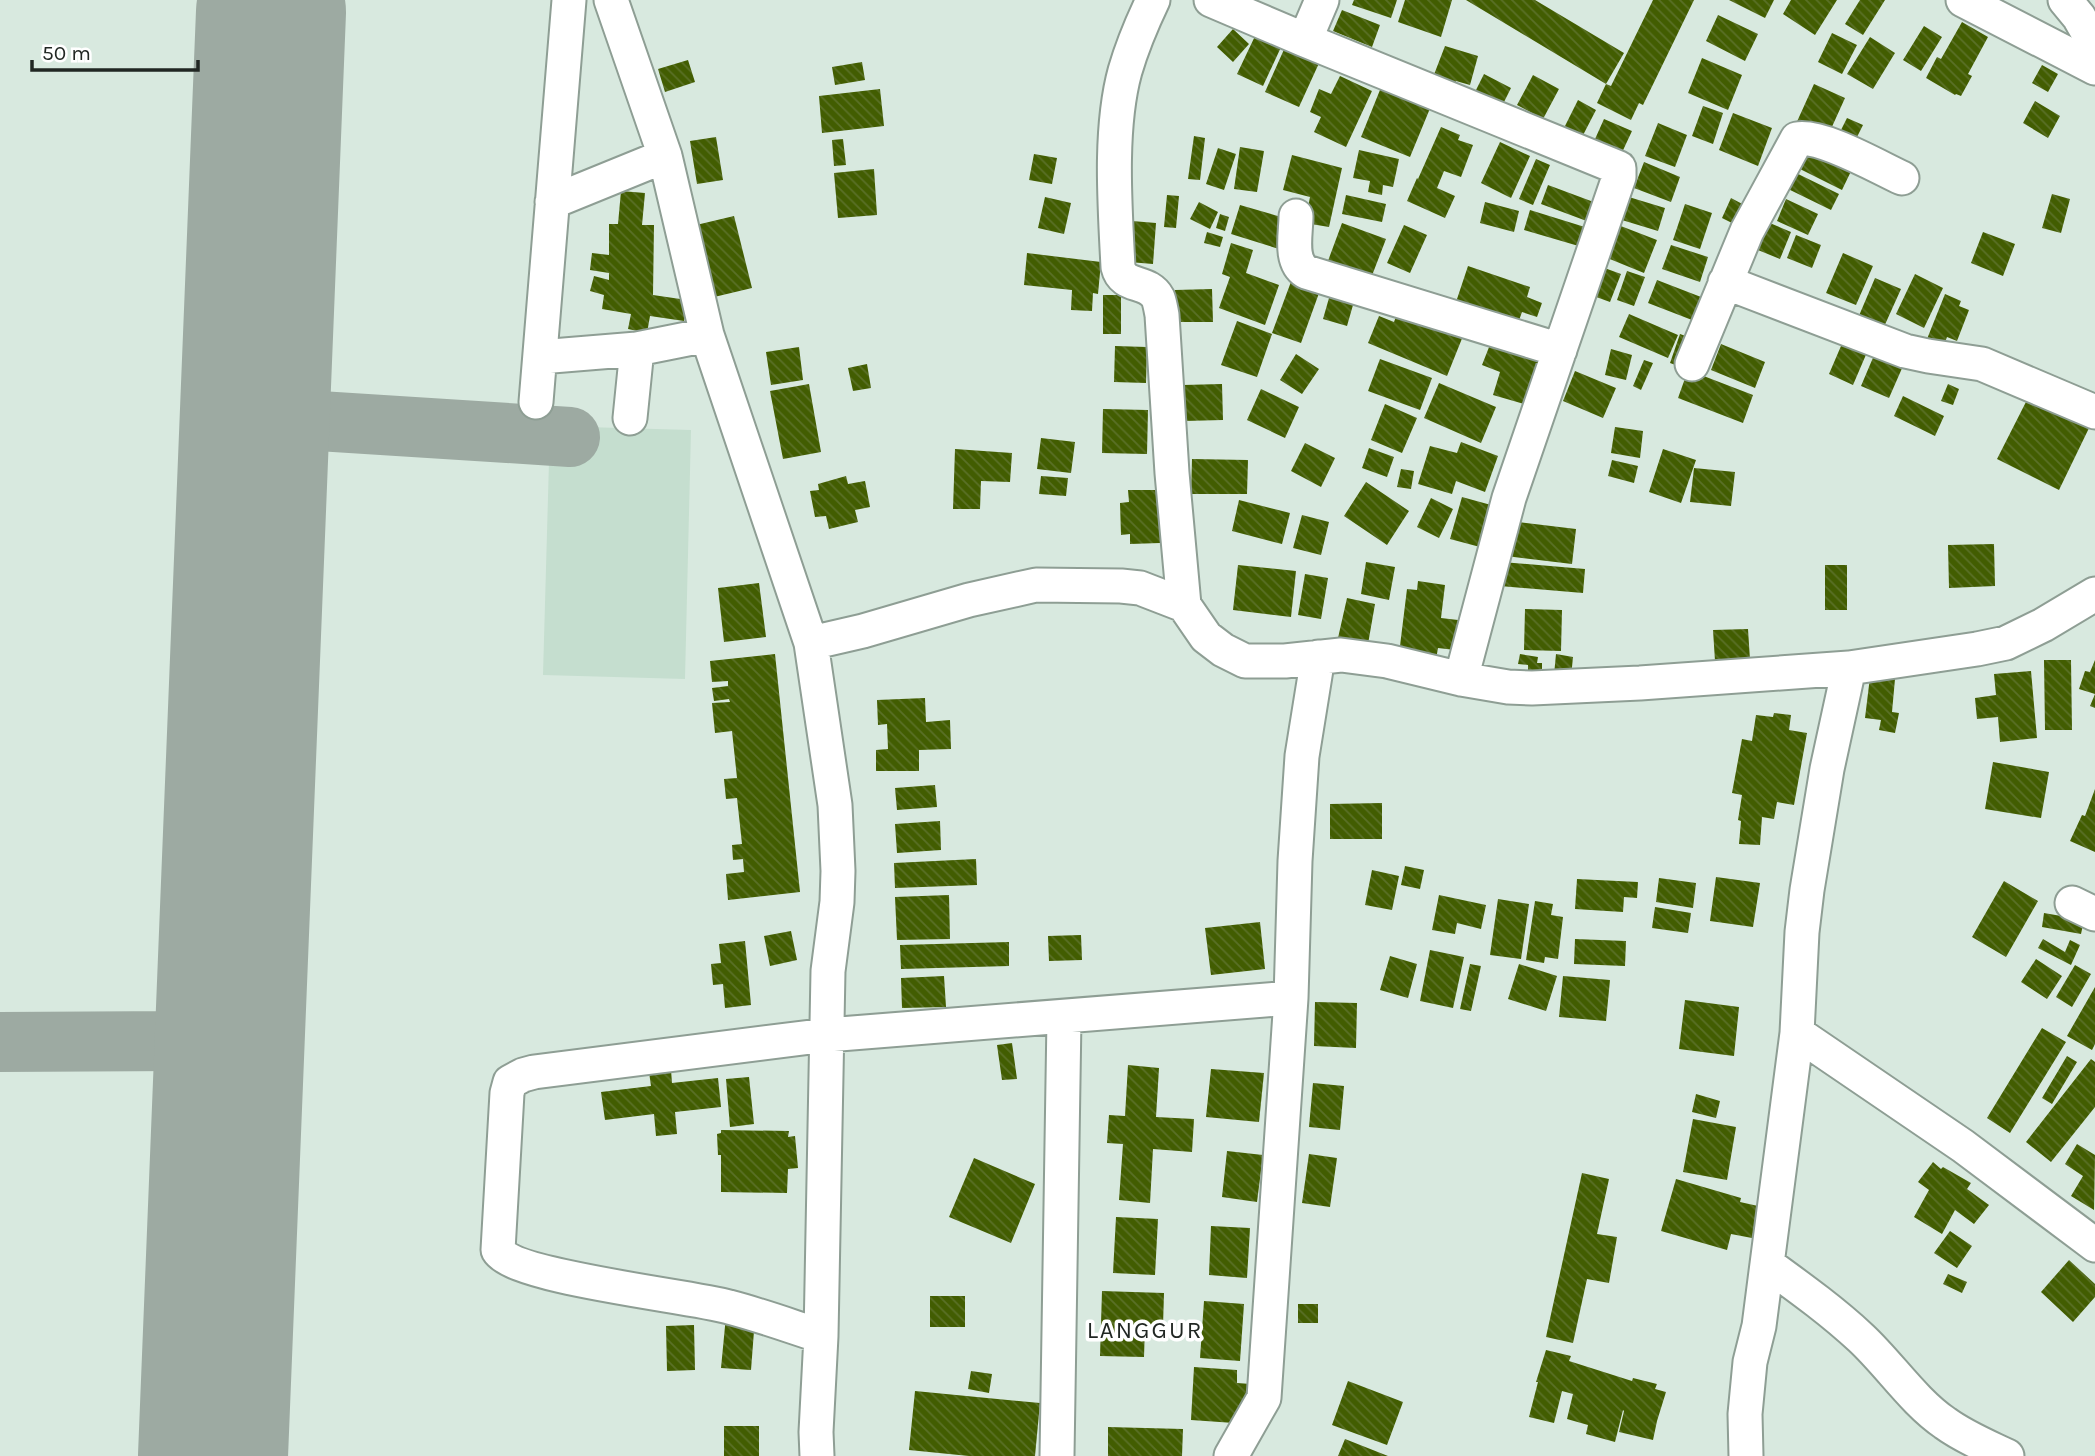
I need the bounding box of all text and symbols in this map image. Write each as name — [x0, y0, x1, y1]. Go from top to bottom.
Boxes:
scale bar — [32, 28, 198, 72]
text: 50 m — [42, 41, 91, 65]
district label: LANGGUR — [1087, 1316, 1203, 1344]

